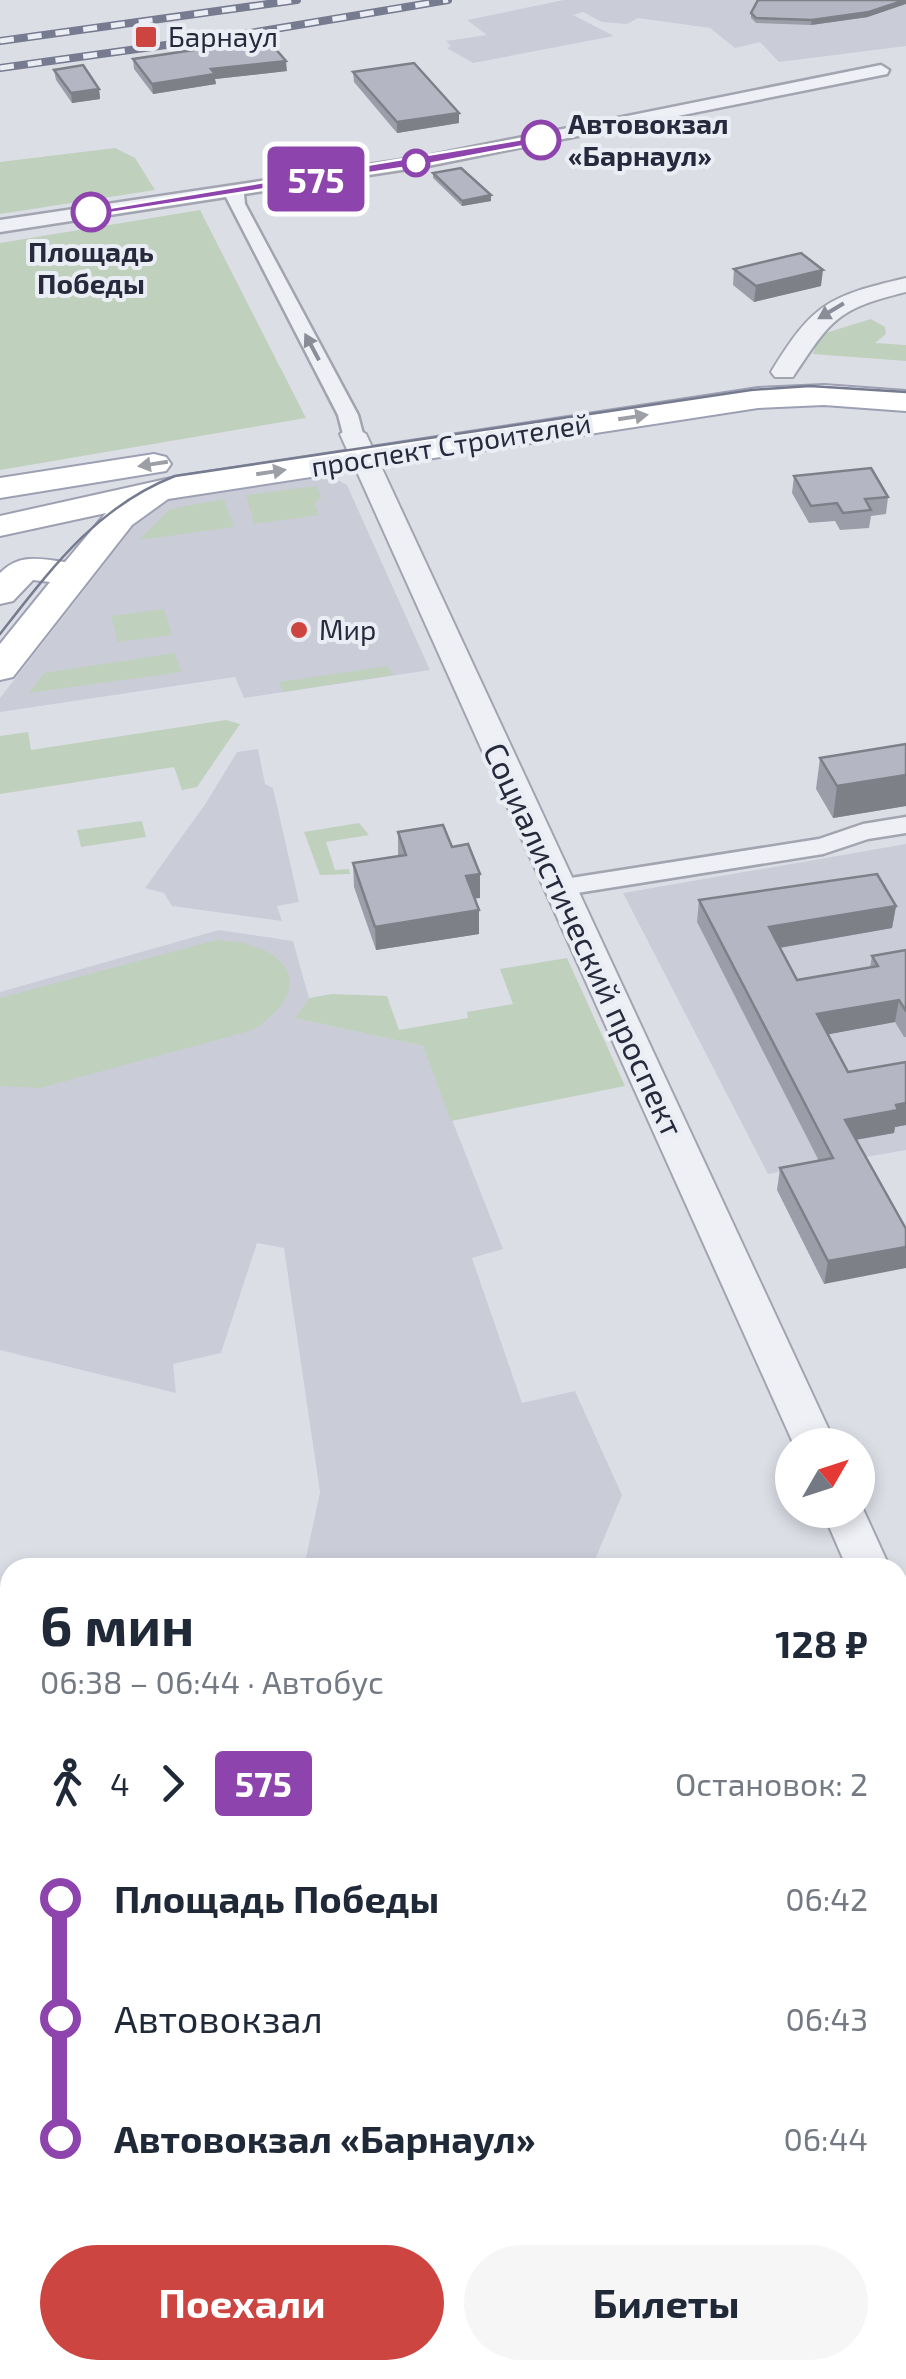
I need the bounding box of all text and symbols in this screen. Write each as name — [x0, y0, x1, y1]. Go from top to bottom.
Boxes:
place label: Барнаул — [168, 19, 278, 53]
marker: Барнаул — [133, 24, 159, 50]
place label: Автовокзал «Барнаул» — [568, 106, 729, 172]
marker: Автовокзал «Барнаул» — [522, 121, 560, 159]
line badge: 575 — [258, 146, 374, 212]
unlabelled marker — [403, 150, 429, 176]
text: 575 — [287, 158, 345, 200]
marker: Площадь Победы — [72, 193, 110, 231]
place label: Площадь Победы — [28, 234, 154, 300]
one-way arrow — [817, 302, 845, 319]
one-way arrow — [303, 332, 320, 361]
street label: проспект Строителей — [309, 405, 593, 483]
one-way arrow — [617, 409, 649, 425]
one-way arrow — [137, 457, 168, 472]
one-way arrow — [256, 463, 288, 479]
place label: Мир — [319, 612, 376, 646]
marker: Мир — [288, 619, 310, 641]
street label: Социалистический проспект — [477, 736, 693, 1142]
north arrow — [775, 1428, 875, 1528]
map controls — [775, 1428, 875, 1528]
text: 6 мин — [40, 1591, 194, 1657]
text: 128 ₽ — [775, 1620, 868, 1666]
text: 06:38 – 06:44 · Автобус — [40, 1662, 384, 1700]
icon: walk — [40, 1756, 95, 1811]
icon: forward — [145, 1756, 200, 1811]
text: 575 — [235, 1762, 292, 1804]
text: 4 — [110, 1764, 130, 1802]
text: Остановок: 2 — [675, 1764, 868, 1802]
text: Площадь Победы — [114, 1875, 439, 1921]
text: 06:42 — [785, 1879, 868, 1917]
text: Автовокзал — [114, 1995, 323, 2041]
text: 06:43 — [785, 1999, 868, 2037]
text: Автовокзал «Барнаул» — [114, 2115, 535, 2161]
text: 06:44 — [783, 2119, 868, 2157]
button: Поехали — [40, 2245, 444, 2360]
button: Билеты — [464, 2245, 868, 2360]

